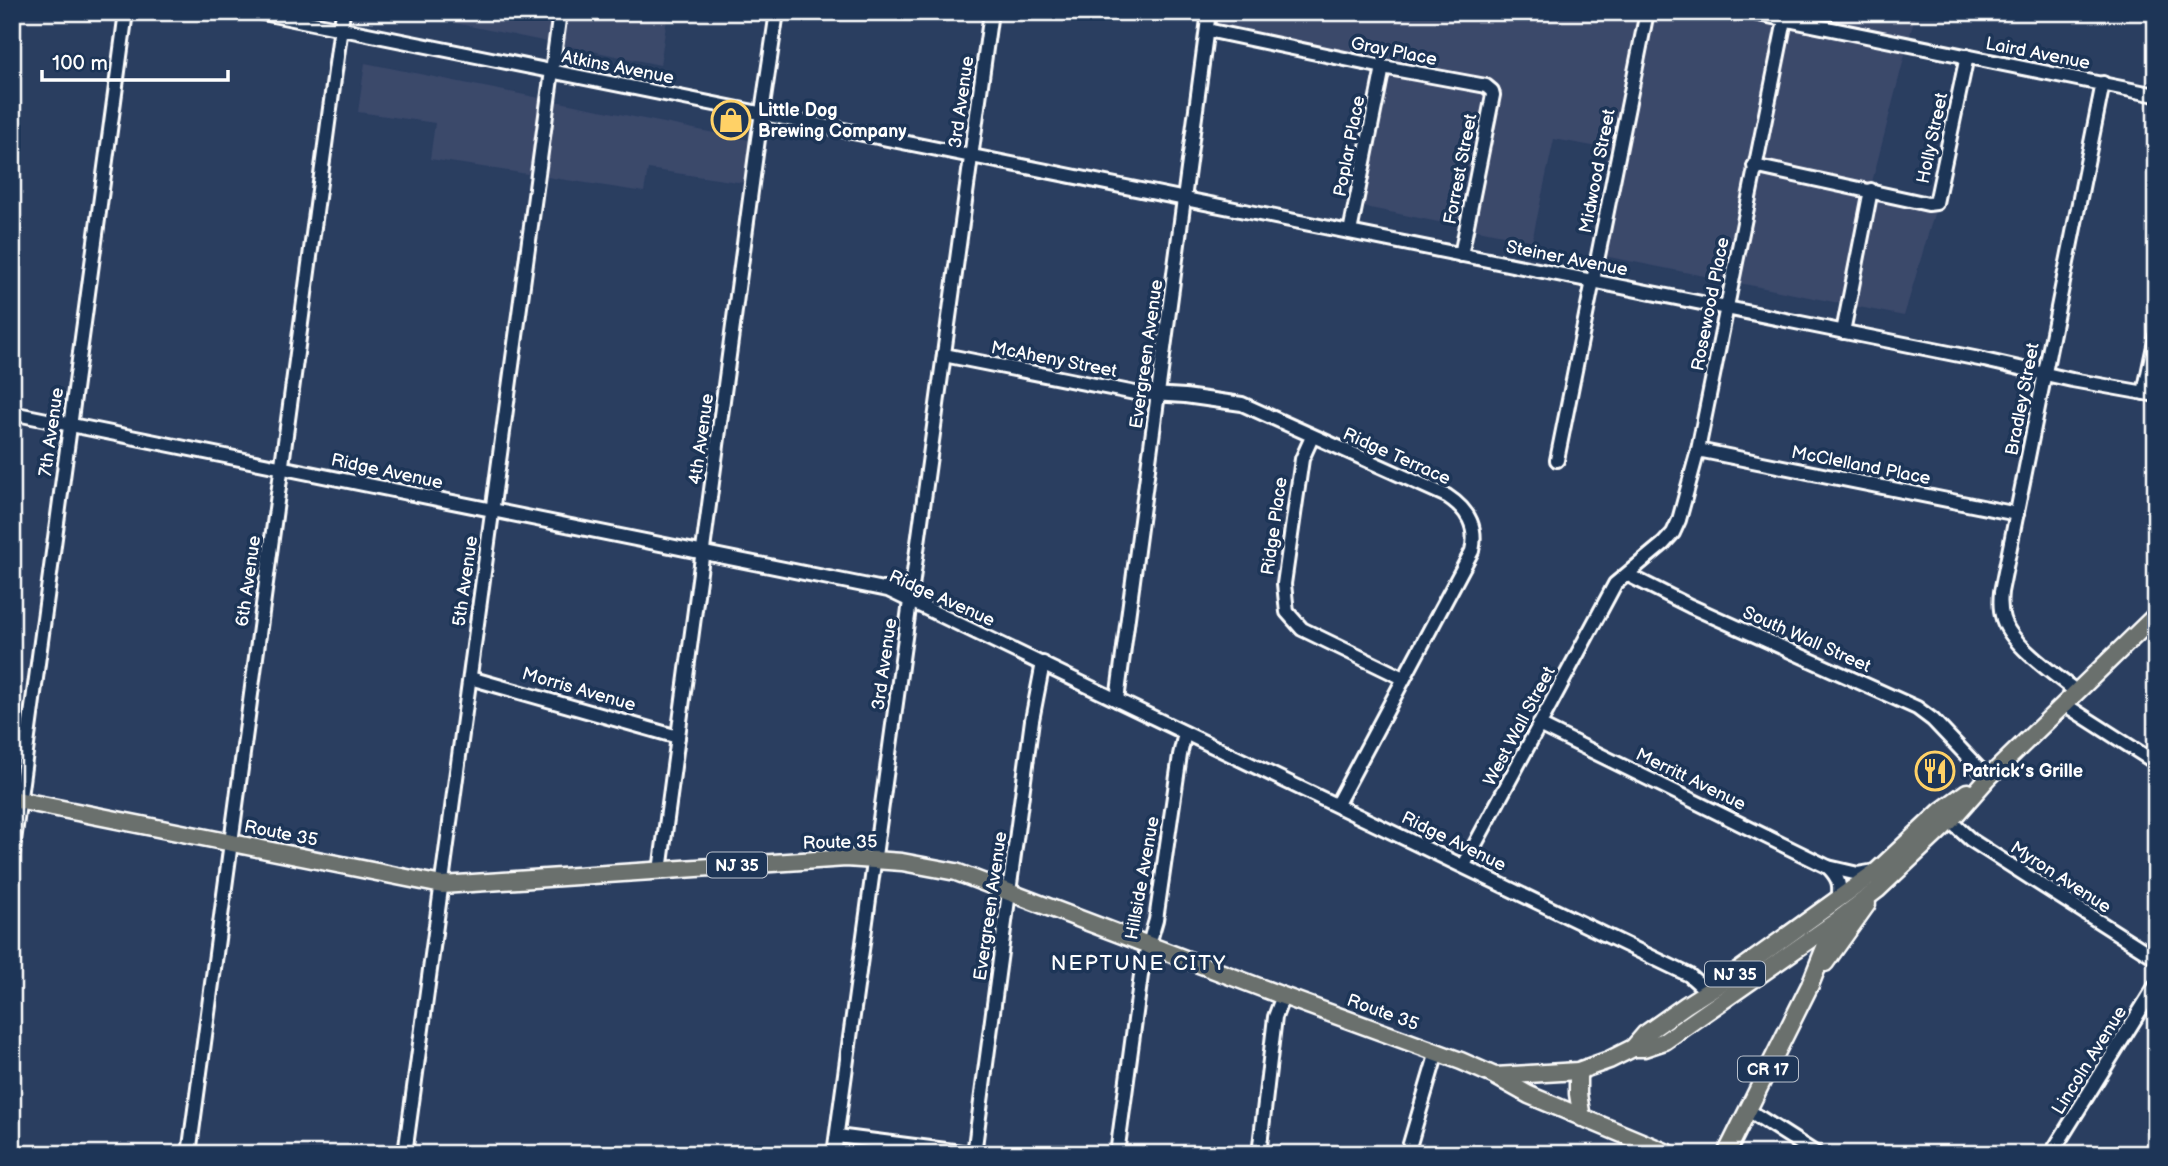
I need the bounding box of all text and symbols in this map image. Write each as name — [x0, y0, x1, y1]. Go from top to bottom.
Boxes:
street label: Gray Place — [1349, 33, 1439, 70]
street label: Laird Avenue — [1984, 33, 2092, 74]
scale bar — [42, 38, 228, 82]
street label: Atkins Avenue — [560, 46, 676, 89]
text: 100 m — [52, 51, 108, 76]
street label: 3rd Avenue — [945, 54, 978, 149]
street label: Holly Street — [1913, 90, 1952, 185]
street label: Poplar Place — [1329, 94, 1370, 198]
shop icon: Little Dog Brewing Company — [710, 99, 752, 141]
place label: Little Dog Brewing Company — [758, 100, 907, 142]
street label: Midwood Street — [1575, 107, 1620, 235]
street label: Forrest Street — [1439, 112, 1482, 226]
street label: Rosewood Place — [1687, 235, 1734, 373]
street label: Steiner Avenue — [1504, 236, 1630, 281]
street label: Evergreen Avenue — [1126, 278, 1167, 430]
street label: McAheny Street — [989, 337, 1119, 382]
street label: Bradley Street — [2001, 341, 2044, 457]
street label: 7th Avenue — [35, 386, 68, 478]
street label: 4th Avenue — [685, 392, 718, 486]
street label: Ridge Terrace — [1340, 423, 1454, 490]
street label: McClelland Place — [1789, 442, 1933, 489]
street label: Ridge Avenue — [329, 449, 445, 494]
street label: Ridge Place — [1257, 475, 1292, 577]
street label: 6th Avenue — [232, 534, 265, 628]
street label: 5th Avenue — [449, 534, 482, 628]
street label: Ridge Avenue — [886, 566, 998, 631]
street label: South Wall Street — [1739, 602, 1875, 677]
street label: 3rd Avenue — [868, 616, 901, 711]
street label: Morris Avenue — [520, 663, 638, 716]
street label: West Wall Street — [1479, 663, 1560, 790]
street label: Merritt Avenue — [1632, 744, 1749, 815]
restaurant icon: Patrick’s Grille — [1914, 750, 1956, 792]
place label: Patrick’s Grille — [1962, 761, 2083, 782]
street label: Ridge Avenue — [1398, 807, 1510, 876]
street label: Hillside Avenue — [1121, 815, 1164, 941]
street label: Route 35 — [242, 816, 320, 851]
street label: Evergreen Avenue — [970, 830, 1011, 982]
street label: Route 35 — [802, 831, 878, 854]
street label: Myron Avenue — [2007, 837, 2115, 918]
road number: NJ 35 — [707, 852, 767, 878]
district label: NEPTUNE CITY — [1051, 951, 1227, 976]
road number: NJ 35 — [1705, 962, 1765, 986]
street label: Route 35 — [1344, 990, 1422, 1035]
street label: Lincoln Avenue — [2048, 1002, 2131, 1118]
road number: CR 17 — [1738, 1056, 1798, 1082]

